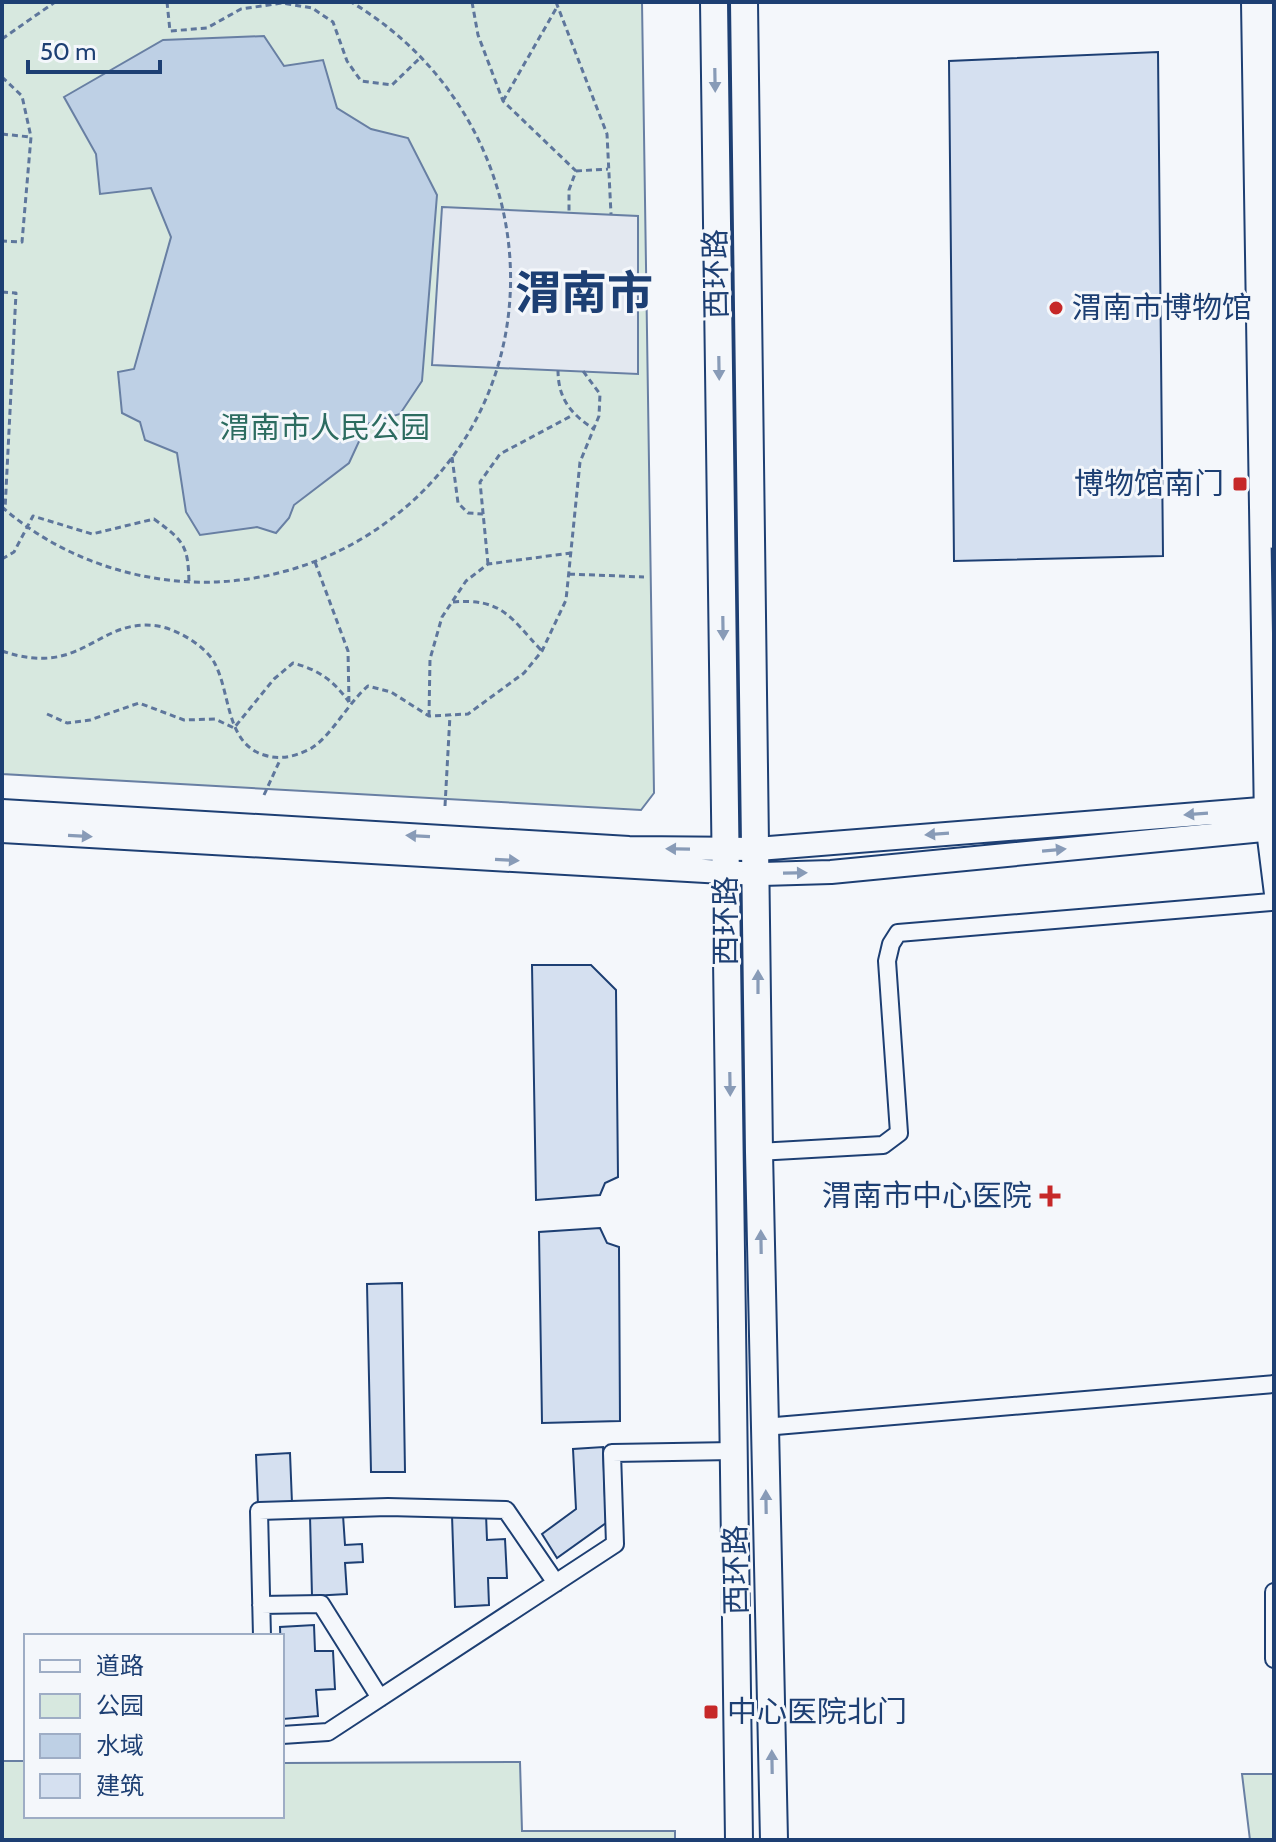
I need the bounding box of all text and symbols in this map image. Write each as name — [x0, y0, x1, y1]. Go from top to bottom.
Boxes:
scale bar — [28, 24, 160, 74]
text: 50 m — [40, 37, 96, 66]
one-way arrow — [709, 68, 721, 93]
street label: 西环路 — [696, 229, 735, 319]
district label: 渭南市 — [515, 265, 653, 321]
place label: 渭南市博物馆 — [1072, 289, 1252, 326]
marker: 渭南市博物馆 — [1047, 299, 1065, 317]
one-way arrow — [713, 356, 725, 381]
park label: 渭南市人民公园 — [220, 409, 430, 446]
place label: 博物馆南门 — [1074, 465, 1224, 502]
marker: 博物馆南门 — [1231, 475, 1249, 493]
one-way arrow — [717, 616, 729, 641]
one-way arrow — [1183, 808, 1208, 821]
one-way arrow — [924, 828, 949, 841]
one-way arrow — [405, 829, 430, 842]
one-way arrow — [68, 830, 93, 843]
one-way arrow — [665, 843, 690, 855]
one-way arrow — [1042, 844, 1067, 857]
one-way arrow — [495, 853, 520, 866]
one-way arrow — [783, 866, 808, 879]
street label: 西环路 — [707, 876, 744, 966]
one-way arrow — [752, 969, 764, 994]
one-way arrow — [723, 1072, 736, 1097]
place label: 渭南市中心医院 — [822, 1177, 1032, 1214]
marker: 渭南市中心医院 — [1039, 1185, 1061, 1207]
one-way arrow — [754, 1229, 767, 1254]
one-way arrow — [760, 1489, 772, 1514]
street label: 西环路 — [716, 1525, 755, 1615]
legend — [24, 1634, 284, 1818]
text: 道路 — [96, 1651, 144, 1680]
text: 公园 — [96, 1691, 144, 1720]
place label: 中心医院北门 — [727, 1693, 907, 1730]
marker: 中心医院北门 — [702, 1703, 720, 1721]
text: 水域 — [96, 1731, 144, 1760]
one-way arrow — [766, 1749, 778, 1774]
text: 建筑 — [96, 1771, 144, 1800]

